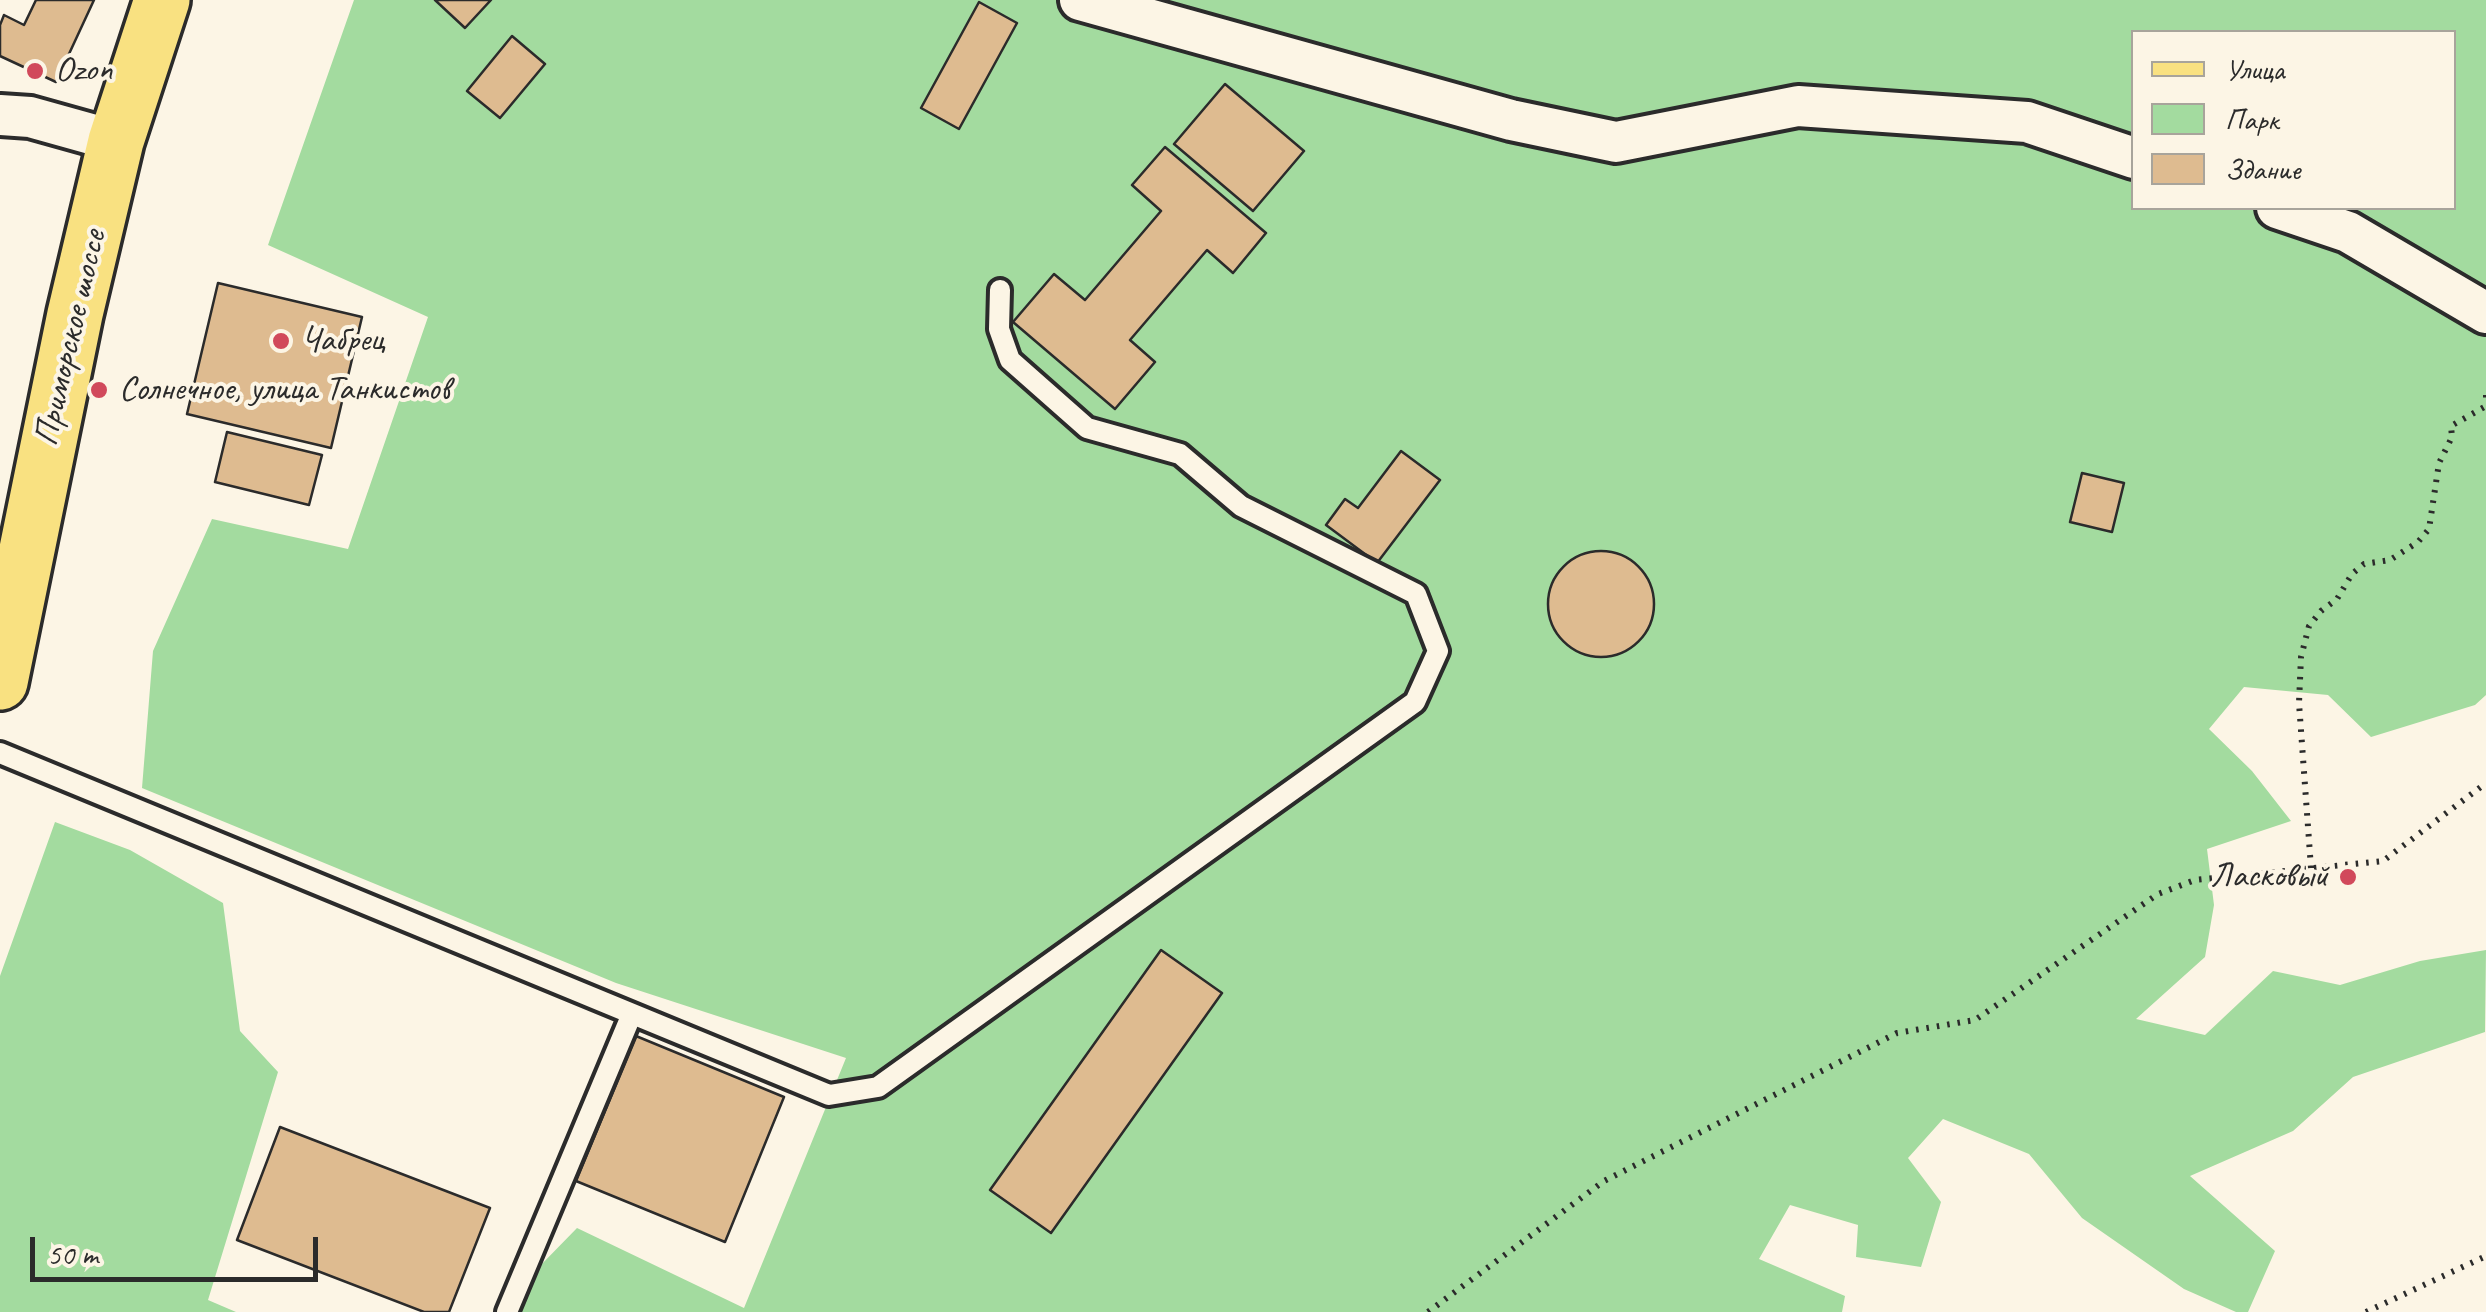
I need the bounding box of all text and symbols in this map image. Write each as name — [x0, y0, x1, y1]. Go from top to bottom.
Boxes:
legend — [2131, 30, 2456, 210]
place label: Ozon — [55, 50, 113, 92]
text: Улица — [2225, 50, 2284, 88]
marker: Ozon — [24, 60, 46, 82]
text: Парк — [2225, 100, 2279, 138]
text: Здание — [2225, 150, 2300, 188]
street label: Приморское шоссе — [26, 226, 116, 450]
place label: Чабрец — [301, 320, 384, 362]
marker: Чабрец — [270, 330, 292, 352]
place label: Солнечное, улица Танкистов — [119, 369, 449, 411]
marker: Солнечное, улица Танкистов — [88, 379, 110, 401]
place label: Ласковый — [2210, 856, 2328, 898]
marker: Ласковый — [2337, 866, 2359, 888]
scale bar — [35, 1217, 322, 1279]
text: 50 m — [47, 1235, 98, 1273]

